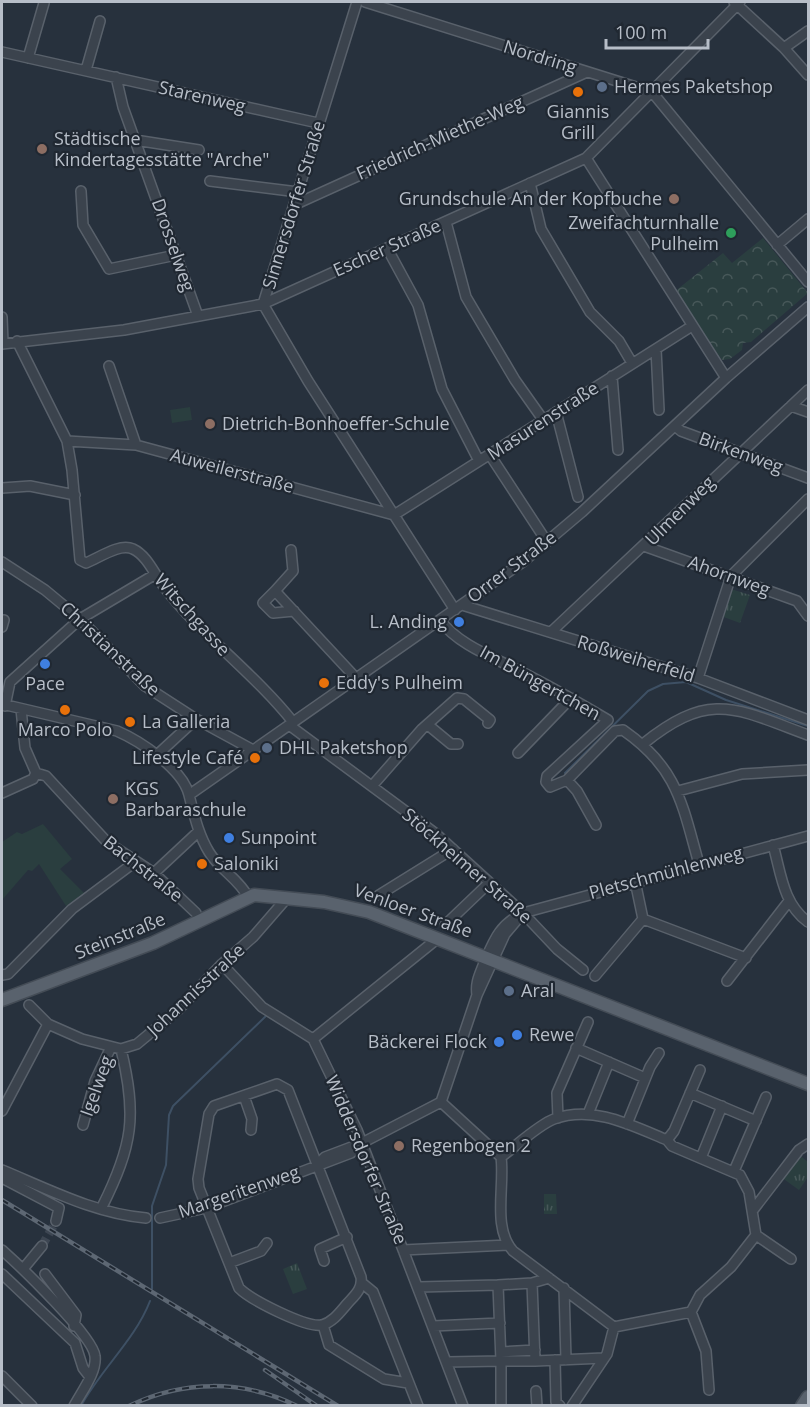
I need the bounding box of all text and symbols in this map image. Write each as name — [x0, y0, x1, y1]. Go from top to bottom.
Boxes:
scale bar — [606, 12, 708, 50]
text: 100 m — [615, 20, 667, 44]
street label: Nordring — [501, 34, 580, 79]
street label: Starenweg — [156, 74, 248, 118]
place label: Hermes Paketshop — [614, 74, 773, 98]
marker: Hermes Paketshop — [595, 80, 609, 94]
marker: Giannis Grill — [571, 85, 585, 99]
street label: Friedrich-Miethe-Weg — [352, 89, 527, 185]
place label: Giannis Grill — [547, 99, 609, 144]
street label: Sinnersdorfer Straße — [256, 118, 330, 292]
place label: Städtische Kindertagesstätte "Arche" — [54, 126, 269, 171]
marker: Städtische Kindertagesstätte "Arche" — [35, 142, 49, 156]
place label: Grundschule An der Kopfbuche — [399, 186, 662, 210]
marker: Grundschule An der Kopfbuche — [667, 192, 681, 206]
street label: Drosselweg — [147, 195, 201, 295]
place label: Zweifachturnhalle Pulheim — [568, 210, 719, 255]
street label: Escher Straße — [329, 213, 444, 282]
marker: Zweifachturnhalle Pulheim — [724, 226, 738, 240]
street label: Masurenstraße — [482, 375, 603, 465]
place label: Dietrich-Bonhoeffer-Schule — [222, 411, 450, 435]
marker: Dietrich-Bonhoeffer-Schule — [203, 417, 217, 431]
street label: Birkenweg — [696, 426, 787, 478]
street label: Auweilerstraße — [168, 442, 297, 498]
street label: Ulmenweg — [639, 470, 720, 550]
street label: Orrer Straße — [462, 525, 561, 608]
street label: Ahornweg — [685, 549, 774, 601]
street label: Witschgasse — [149, 568, 236, 661]
street label: Christianstraße — [55, 596, 166, 701]
place label: L. Anding — [369, 609, 447, 633]
marker: L. Anding — [452, 615, 466, 629]
street label: Roßweiherfeld — [574, 629, 698, 687]
street label: Im Büngertchen — [476, 639, 605, 725]
marker: Pace — [38, 657, 52, 671]
place label: Eddy's Pulheim — [336, 670, 463, 694]
place label: Pace — [25, 671, 65, 695]
marker: Eddy's Pulheim — [317, 676, 331, 690]
marker: Marco Polo — [58, 703, 72, 717]
place label: La Galleria — [142, 709, 230, 733]
marker: La Galleria — [123, 715, 137, 729]
place label: Marco Polo — [18, 717, 112, 741]
place label: DHL Paketshop — [279, 735, 408, 759]
marker: DHL Paketshop — [260, 741, 274, 755]
place label: Lifestyle Café — [132, 745, 243, 769]
marker: Lifestyle Café — [248, 751, 262, 765]
place label: KGS Barbaraschule — [125, 776, 246, 821]
marker: KGS Barbaraschule — [106, 792, 120, 806]
street label: Stöckheimer Straße — [398, 802, 538, 928]
place label: Sunpoint — [241, 825, 317, 849]
street label: Bachstraße — [99, 830, 188, 907]
marker: Sunpoint — [222, 831, 236, 845]
street label: Pletschmühlenweg — [586, 840, 746, 904]
place label: Saloniki — [214, 851, 279, 875]
marker: Saloniki — [195, 857, 209, 871]
street label: Venloer Straße — [351, 878, 476, 943]
street label: Steinstraße — [71, 906, 168, 964]
street label: Johannisstraße — [140, 938, 249, 1042]
place label: Aral — [521, 978, 554, 1002]
marker: Aral — [502, 984, 516, 998]
place label: Rewe — [529, 1022, 574, 1046]
marker: Rewe — [510, 1028, 524, 1042]
place label: Bäckerei Flock — [368, 1029, 488, 1053]
marker: Bäckerei Flock — [492, 1035, 506, 1049]
street label: Igelweg — [74, 1052, 118, 1119]
street label: Widdersdorfer Straße — [320, 1071, 413, 1248]
place label: Regenbogen 2 — [411, 1133, 531, 1157]
marker: Regenbogen 2 — [392, 1139, 406, 1153]
street label: Margeritenweg — [175, 1159, 303, 1223]

